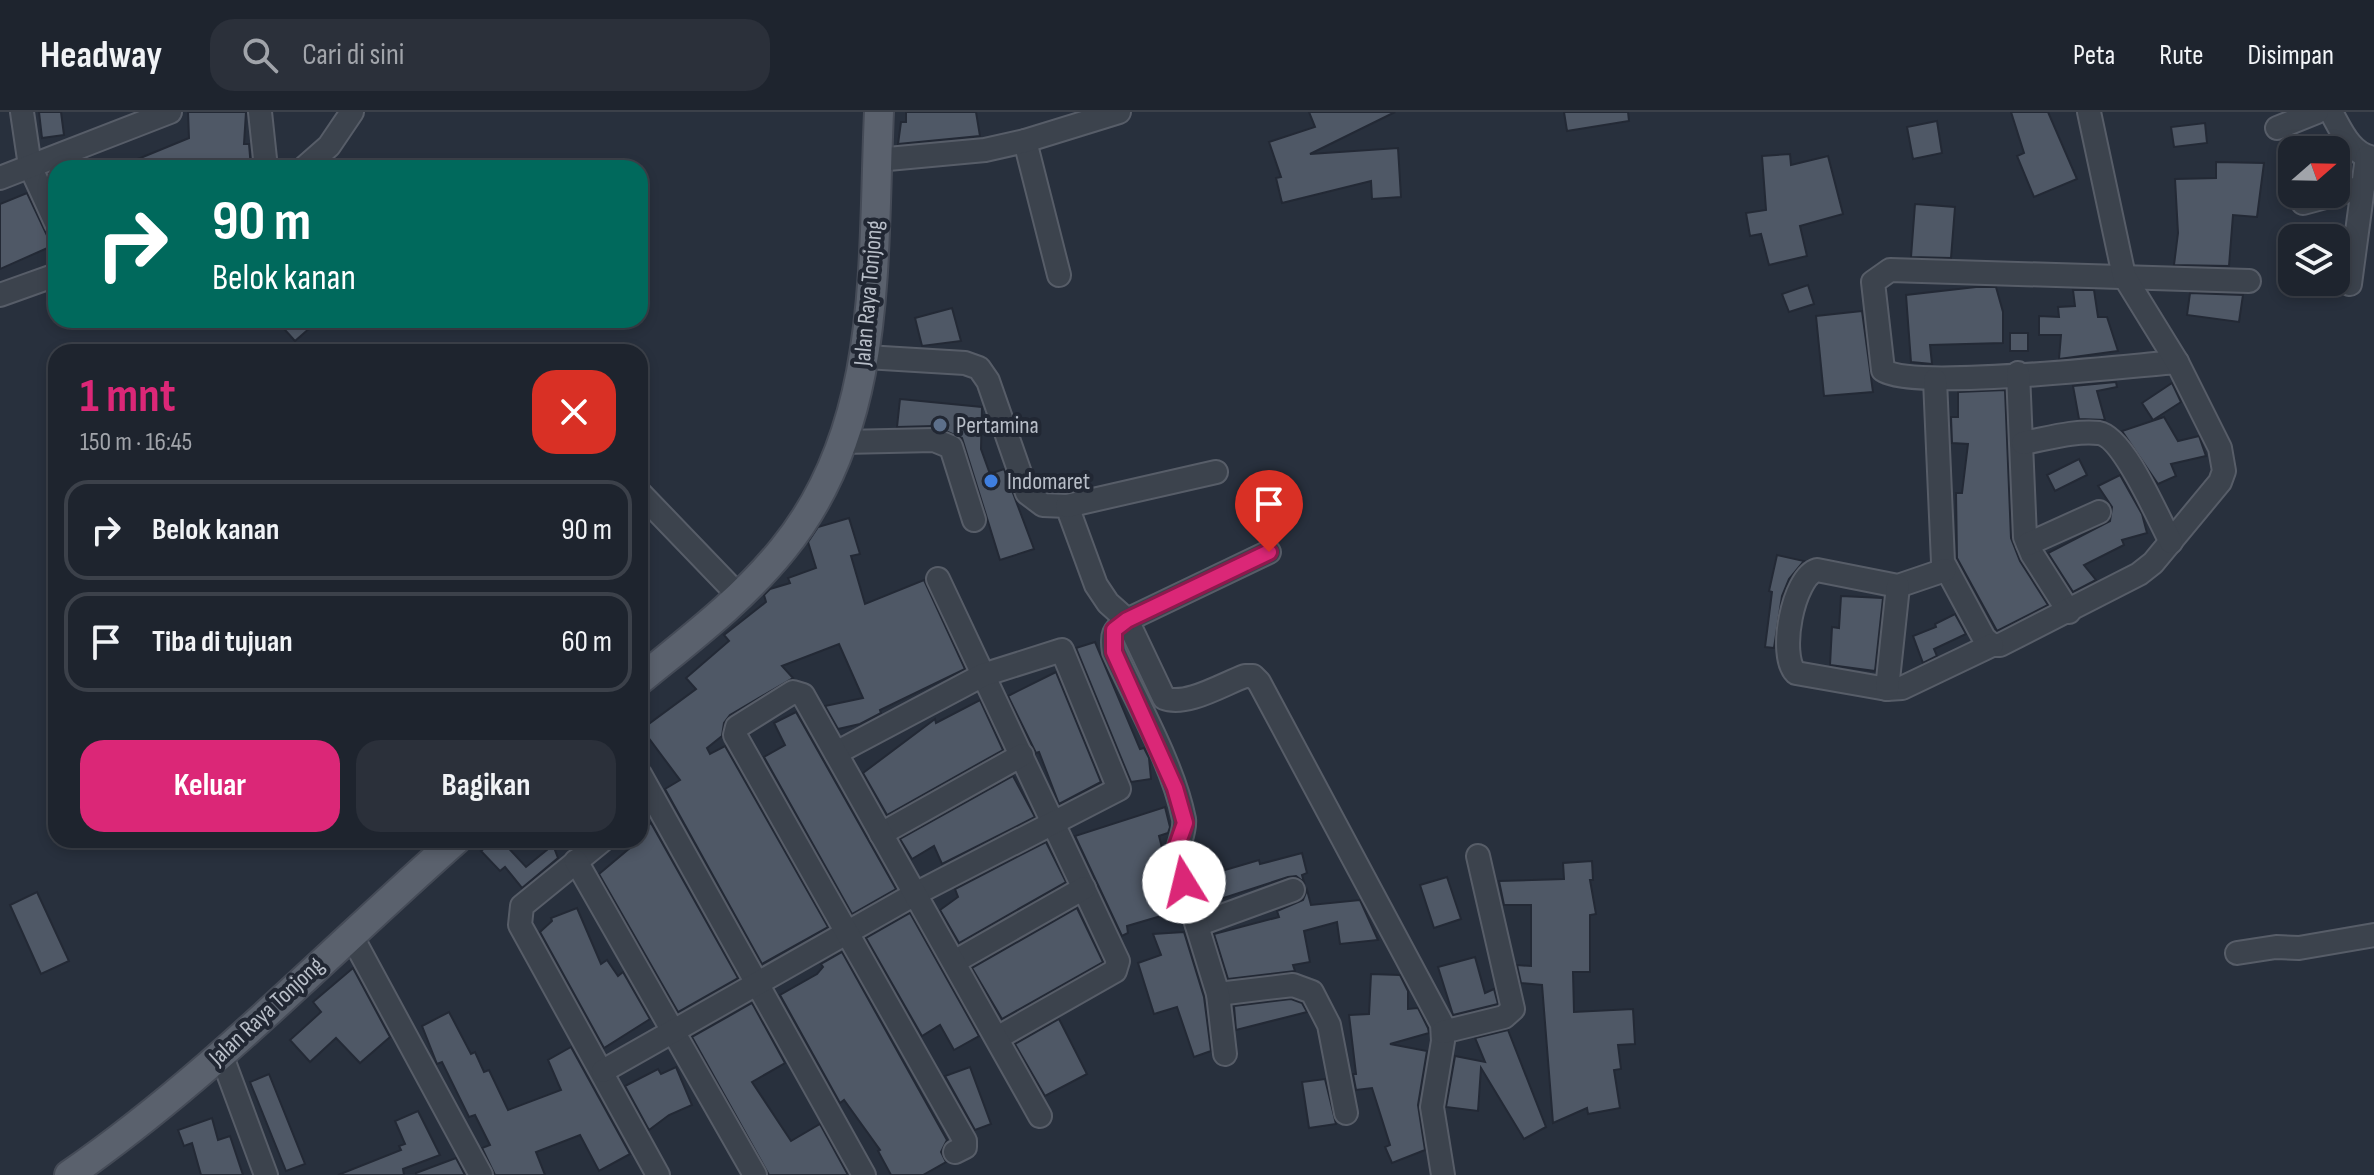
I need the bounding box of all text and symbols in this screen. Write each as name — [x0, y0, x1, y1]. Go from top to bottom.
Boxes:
search box — [210, 19, 770, 91]
text: Headway — [40, 33, 162, 78]
icon: search — [238, 33, 282, 77]
text: Cari di sini — [302, 37, 404, 73]
text: Peta — [2073, 39, 2115, 72]
text: Rute — [2159, 39, 2203, 72]
text: Disimpan — [2247, 39, 2334, 72]
north arrow — [2278, 136, 2350, 208]
map controls — [2278, 136, 2350, 296]
text: 90 m — [212, 189, 311, 256]
icon: right — [80, 192, 184, 296]
street label: Jalan Raya Tonjong — [848, 219, 889, 368]
button: layers — [2278, 224, 2350, 296]
text: Belok kanan — [212, 257, 356, 300]
text: 1 mnt — [80, 368, 176, 425]
button: close — [532, 370, 616, 454]
place label: Pertamina — [956, 411, 1039, 440]
marker: Pertamina — [931, 416, 949, 434]
text: 150 m · 16:45 — [80, 427, 192, 458]
place label: Indomaret — [1007, 467, 1090, 496]
pin — [1235, 470, 1303, 552]
marker: Indomaret — [982, 472, 1000, 490]
icon: arrive — [1247, 482, 1291, 526]
icon: right — [84, 508, 128, 552]
text: Belok kanan — [152, 512, 279, 548]
text: 90 m — [561, 512, 612, 548]
icon: arrive — [84, 620, 128, 664]
text: Tiba di tujuan — [152, 624, 293, 660]
text: 60 m — [561, 624, 612, 660]
button: Keluar — [80, 740, 340, 832]
button: Bagikan — [356, 740, 616, 832]
position arrow — [1142, 840, 1226, 924]
street label: Jalan Raya Tonjong — [202, 951, 330, 1073]

